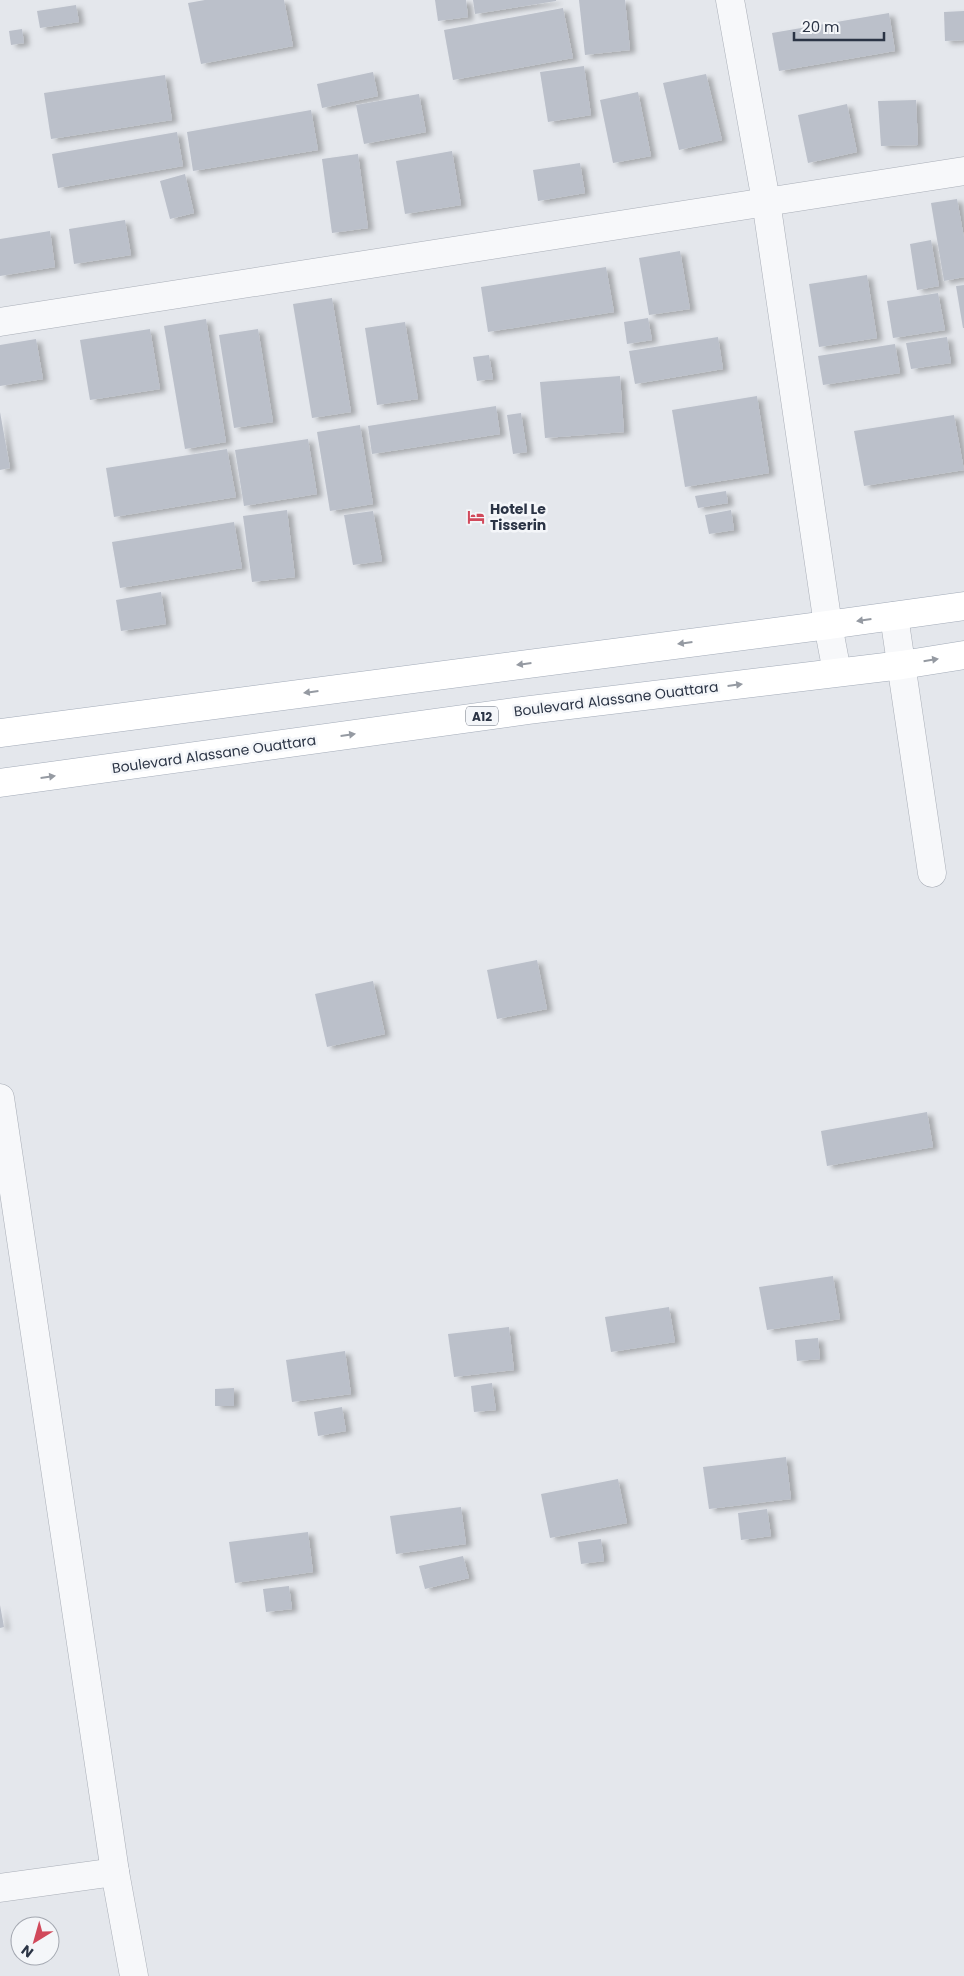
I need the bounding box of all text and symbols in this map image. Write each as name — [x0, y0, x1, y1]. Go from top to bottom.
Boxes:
scale bar — [794, 10, 884, 42]
text: 20 m — [802, 16, 840, 37]
place label: Hotel Le Tisserin — [490, 499, 546, 535]
hotel icon: Hotel Le Tisserin — [466, 507, 486, 527]
one-way arrow — [856, 616, 872, 624]
one-way arrow — [677, 639, 693, 647]
one-way arrow — [923, 656, 939, 664]
one-way arrow — [516, 660, 532, 668]
street label: Boulevard Alassane Ouattara — [513, 677, 719, 721]
one-way arrow — [727, 681, 743, 689]
one-way arrow — [303, 688, 319, 696]
road number: A12 — [466, 706, 498, 726]
street label: Boulevard Alassane Ouattara — [111, 730, 317, 778]
one-way arrow — [340, 731, 356, 739]
one-way arrow — [41, 773, 57, 781]
north arrow — [10, 1916, 60, 1966]
text: N — [17, 1940, 37, 1963]

